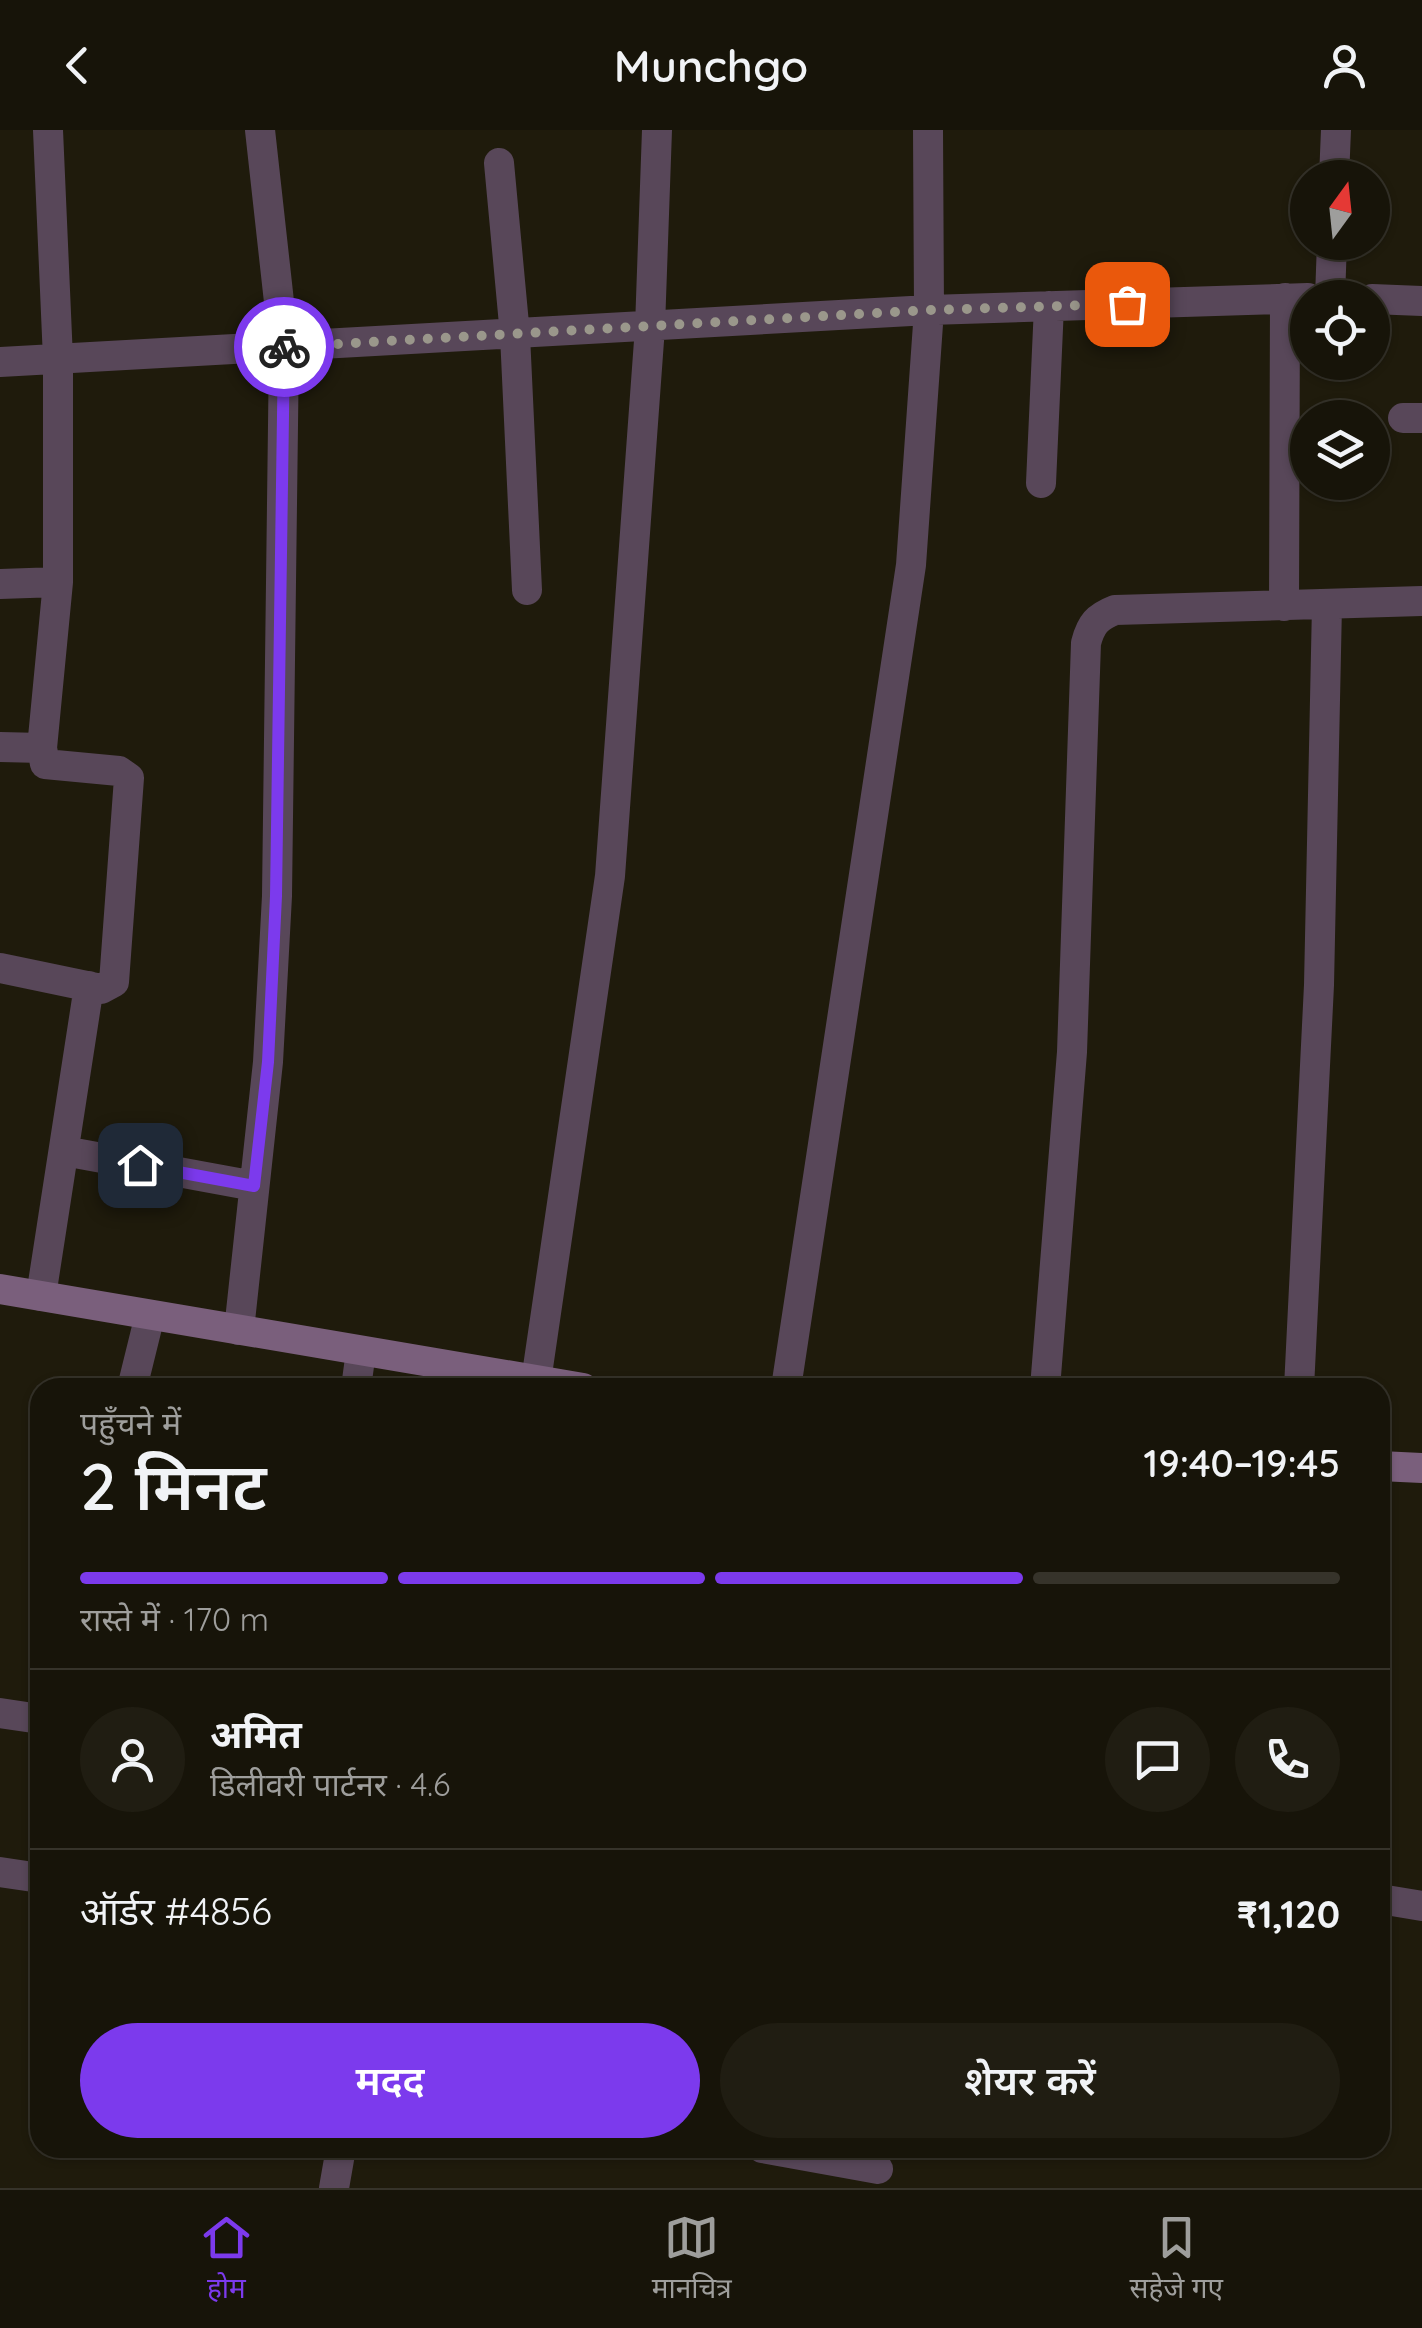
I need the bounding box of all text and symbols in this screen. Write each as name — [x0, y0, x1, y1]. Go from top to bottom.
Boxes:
text: Munchgo — [614, 37, 808, 93]
icon: back — [50, 38, 105, 93]
icon: person — [1317, 38, 1372, 93]
north arrow — [1290, 160, 1390, 260]
map controls — [1290, 160, 1390, 500]
pin — [1085, 262, 1170, 347]
icon: bag — [1100, 277, 1155, 332]
button: locate — [1290, 280, 1390, 380]
courier — [234, 297, 334, 397]
icon: bike — [257, 320, 312, 375]
button: layers — [1290, 400, 1390, 500]
pin — [98, 1123, 183, 1208]
icon: home — [113, 1138, 168, 1193]
text: पहुँचने में — [80, 1403, 181, 1443]
text: 19:40–19:45 — [1144, 1439, 1340, 1487]
text: 2 मिनट — [80, 1445, 267, 1526]
text: रास्ते में · 170 m — [80, 1599, 269, 1639]
button: person — [80, 1707, 185, 1812]
button: chat — [1105, 1707, 1210, 1812]
button: phone — [1235, 1707, 1340, 1812]
text: अमित — [210, 1710, 302, 1758]
text: डिलीवरी पार्टनर · 4.6 — [210, 1764, 450, 1804]
text: ऑर्डर #4856 — [80, 1887, 272, 1935]
text: ₹1,120 — [1237, 1890, 1340, 1938]
button: मदद — [80, 2023, 700, 2138]
button: शेयर करें — [720, 2023, 1340, 2138]
tab: होम — [199, 2210, 254, 2309]
tab: मानचित्र — [652, 2210, 732, 2309]
tab: सहेजे गए — [1130, 2210, 1223, 2309]

